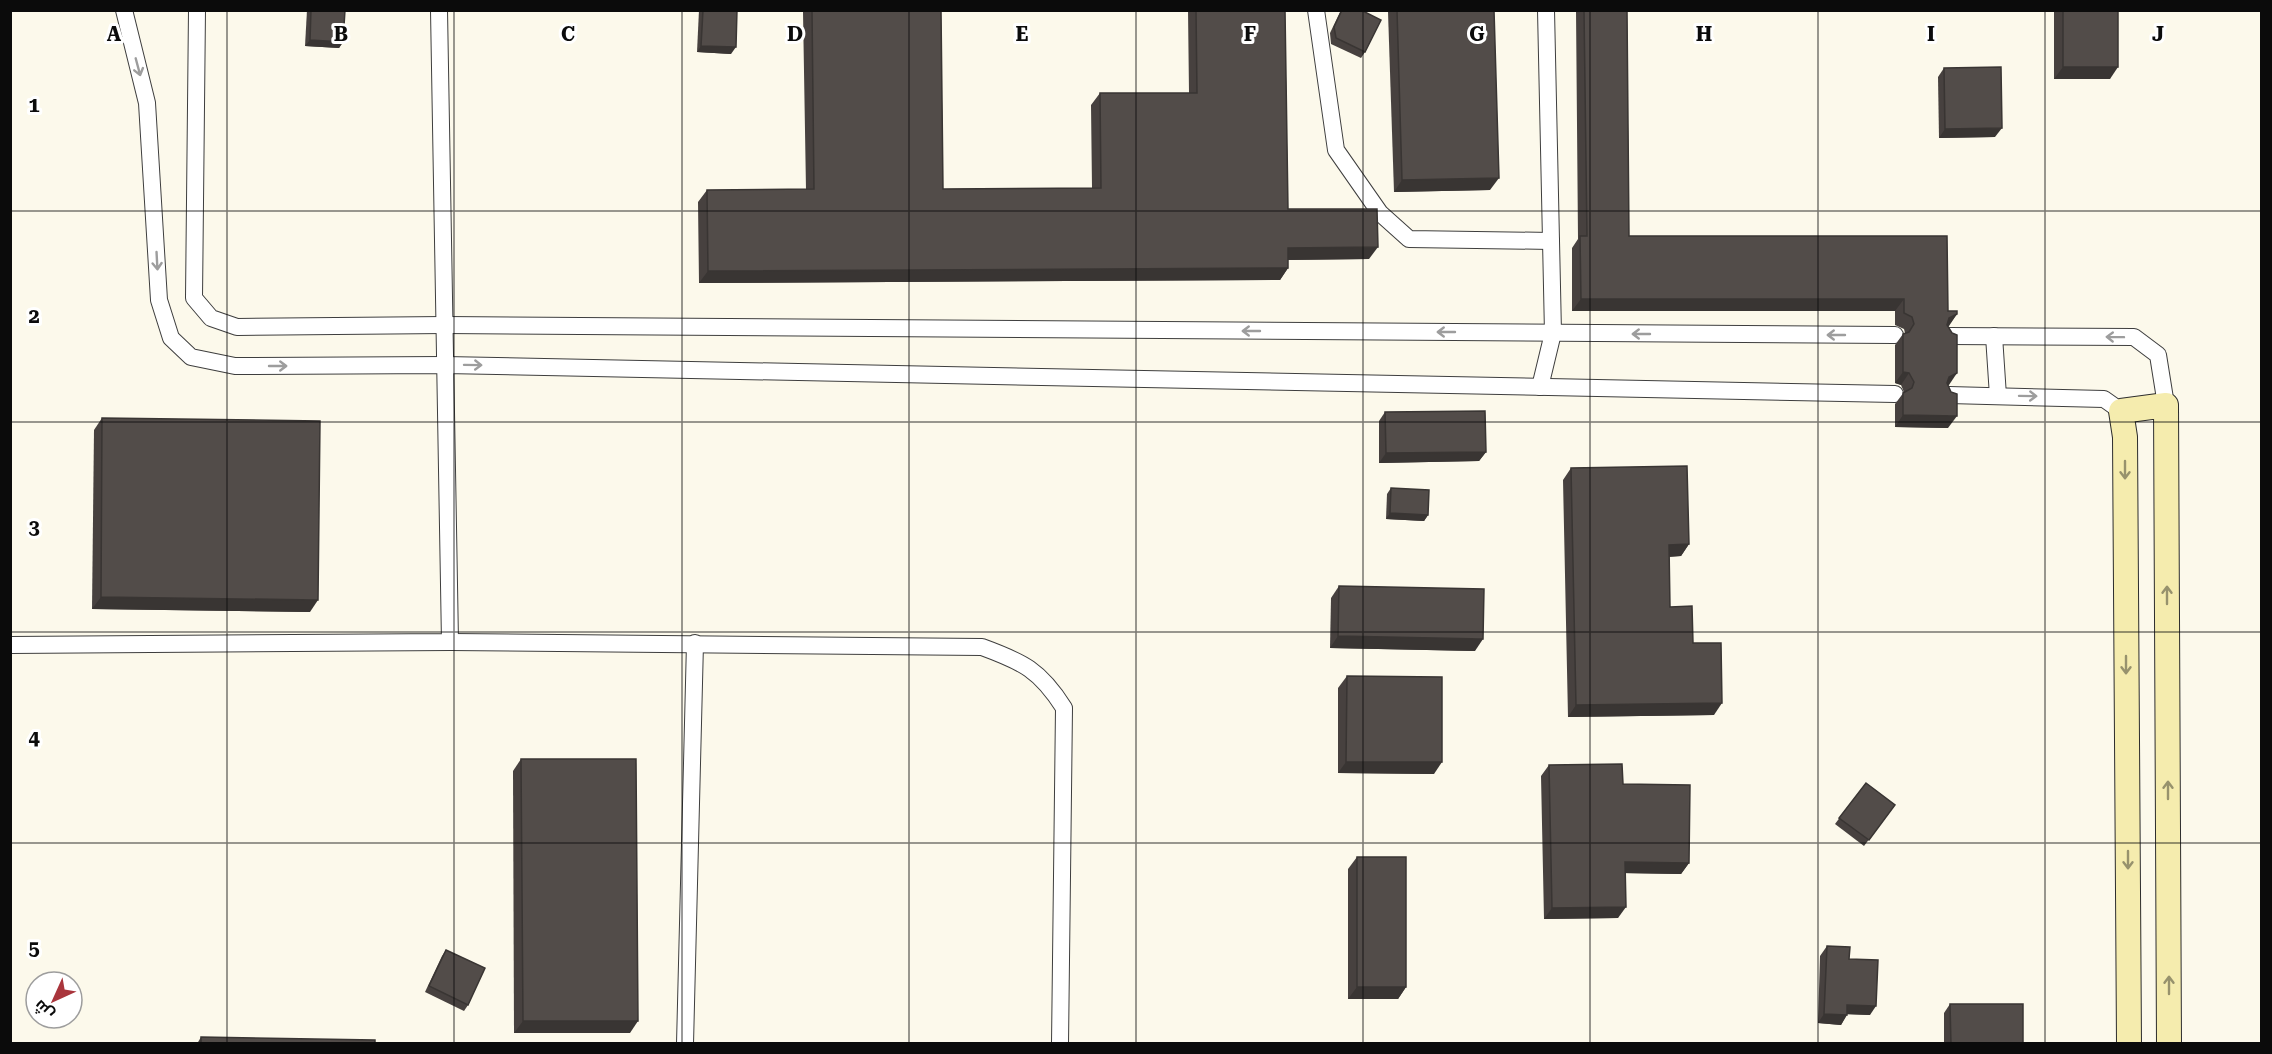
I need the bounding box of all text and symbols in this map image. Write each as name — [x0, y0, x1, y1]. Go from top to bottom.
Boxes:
text: A — [107, 22, 122, 46]
text: B — [334, 22, 348, 46]
text: C — [561, 22, 575, 46]
text: D — [787, 22, 803, 46]
text: E — [1016, 22, 1029, 46]
text: F — [1244, 22, 1256, 46]
text: G — [1469, 22, 1485, 46]
text: H — [1696, 22, 1712, 46]
text: I — [1927, 22, 1935, 46]
text: J — [2152, 22, 2164, 46]
one-way arrow — [132, 57, 144, 76]
text: 1 — [28, 93, 40, 117]
one-way arrow — [151, 250, 162, 270]
text: 2 — [28, 304, 40, 328]
one-way arrow — [1242, 325, 1262, 337]
one-way arrow — [1437, 326, 1457, 338]
one-way arrow — [1632, 328, 1652, 340]
one-way arrow — [1827, 329, 1847, 341]
one-way arrow — [2105, 331, 2125, 343]
one-way arrow — [463, 359, 483, 371]
one-way arrow — [268, 360, 288, 372]
one-way arrow — [2018, 391, 2038, 402]
one-way arrow — [2119, 459, 2131, 479]
text: 3 — [28, 515, 40, 539]
one-way arrow — [2161, 586, 2173, 606]
one-way arrow — [2120, 654, 2132, 674]
text: 4 — [28, 726, 40, 750]
one-way arrow — [2162, 781, 2174, 801]
one-way arrow — [2122, 849, 2134, 869]
text: 5 — [28, 936, 40, 960]
north arrow — [24, 970, 84, 1030]
one-way arrow — [2163, 976, 2175, 996]
text: ش — [30, 996, 58, 1024]

